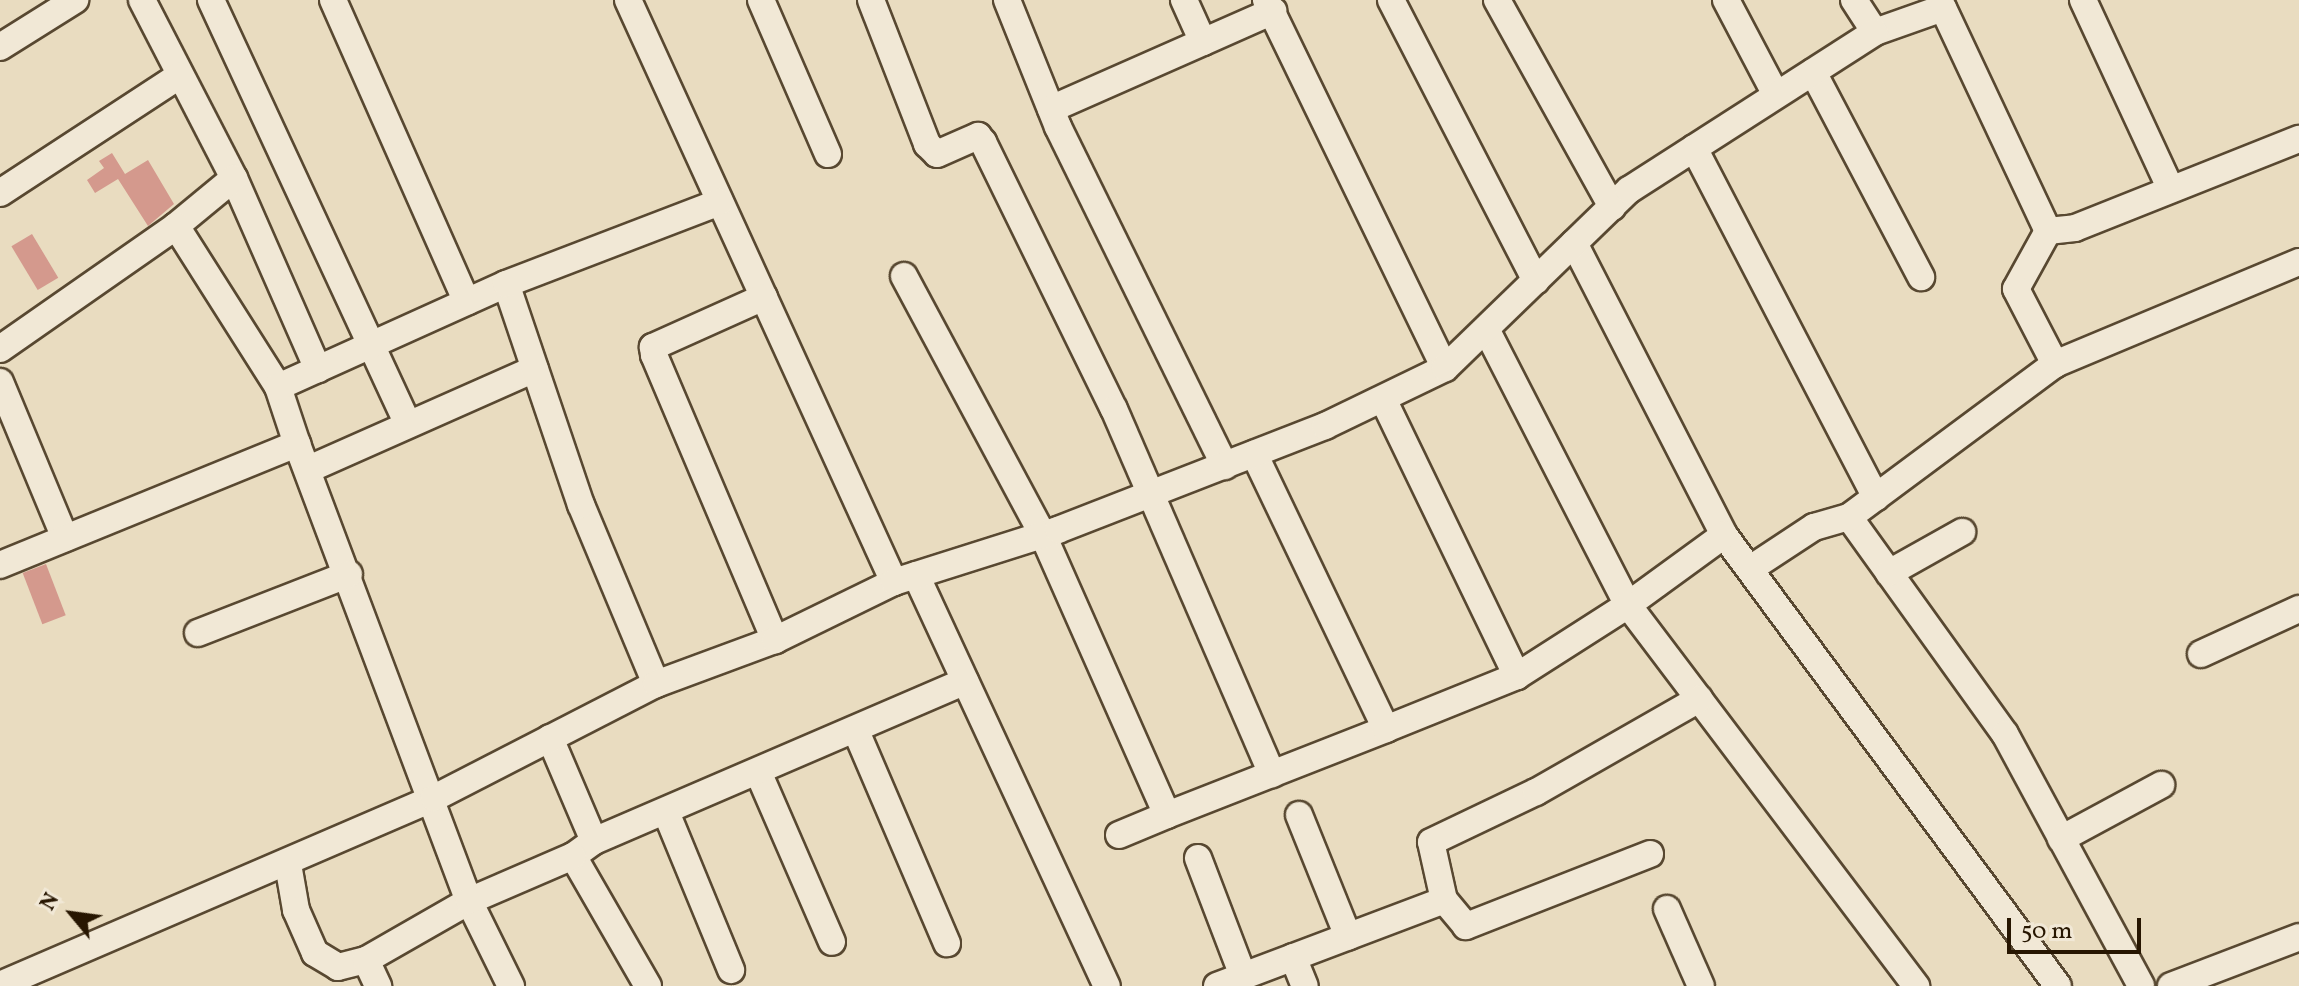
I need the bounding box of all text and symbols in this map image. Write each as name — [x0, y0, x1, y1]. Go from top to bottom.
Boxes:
north arrow — [32, 874, 112, 954]
text: N — [33, 888, 68, 917]
scale bar — [2011, 902, 2145, 952]
text: 50 m — [2021, 915, 2073, 949]

